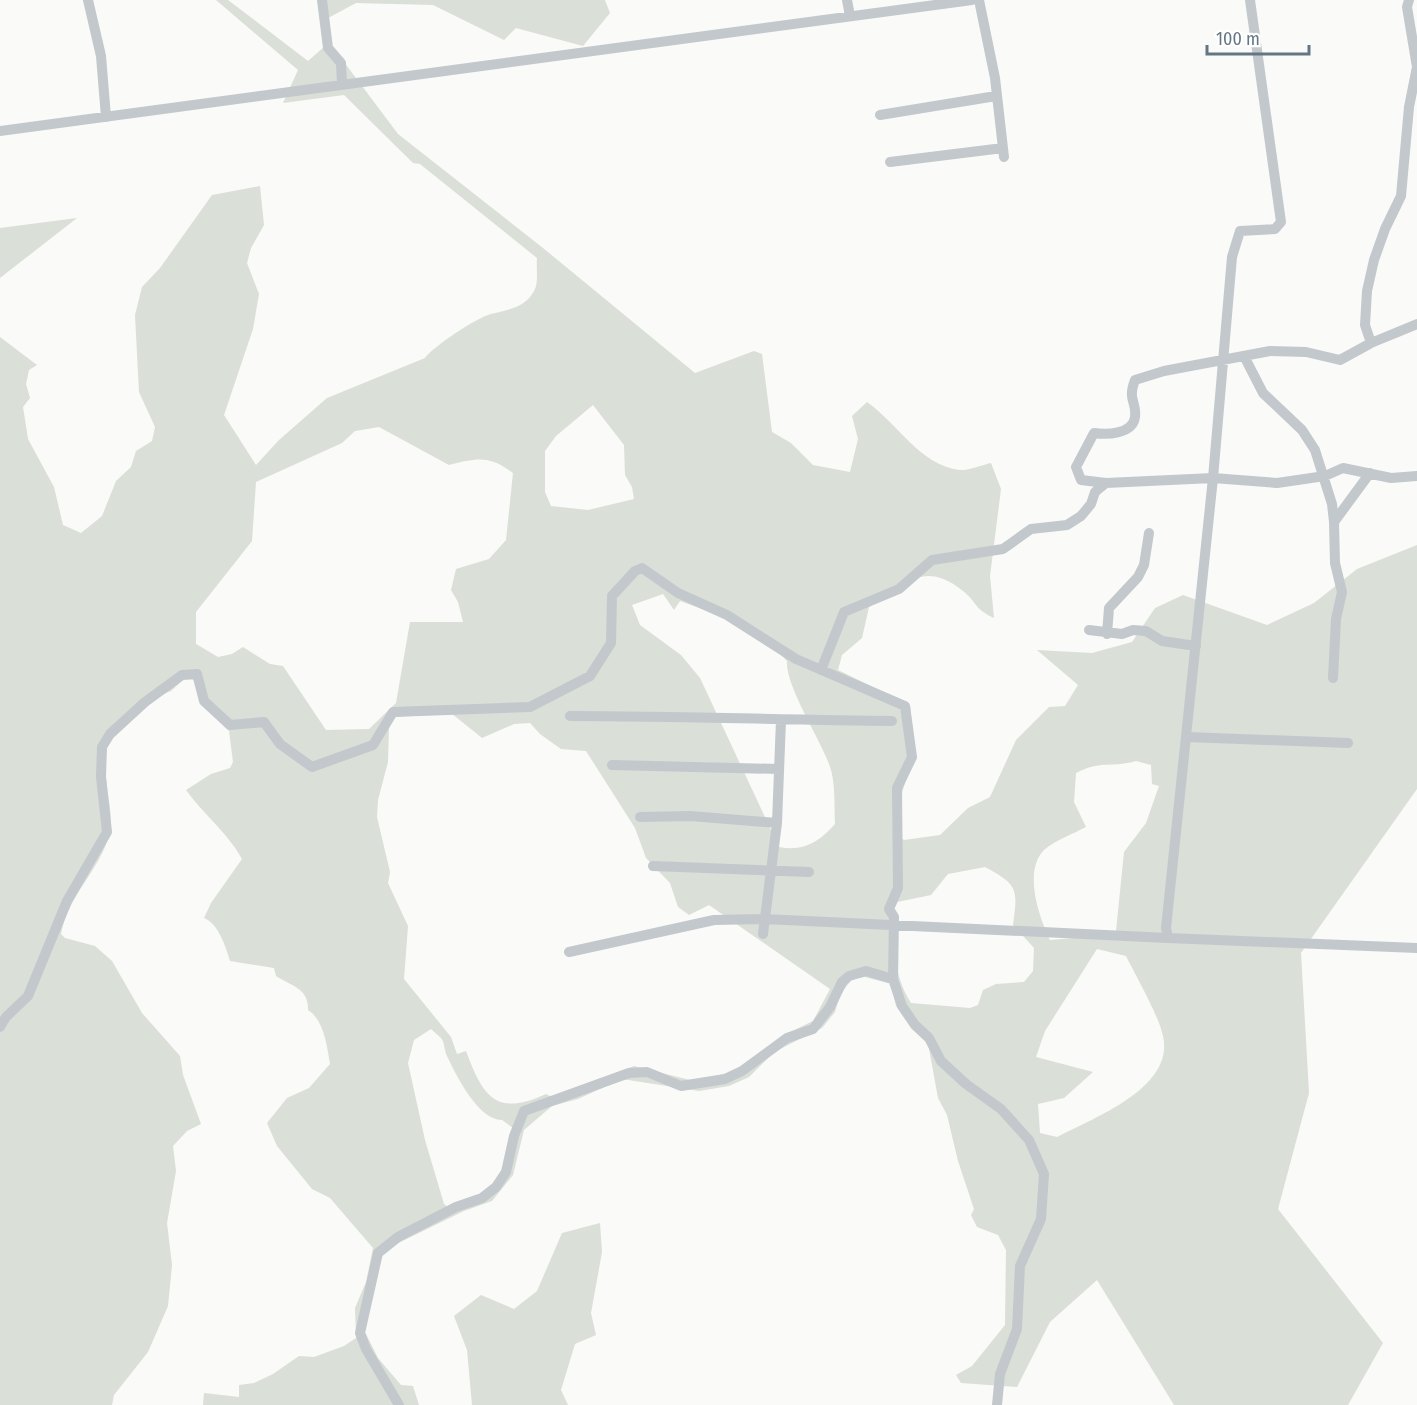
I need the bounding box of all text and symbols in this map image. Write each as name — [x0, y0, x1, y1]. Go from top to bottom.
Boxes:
scale bar — [1207, 18, 1309, 56]
text: 100 m — [1216, 28, 1260, 50]

